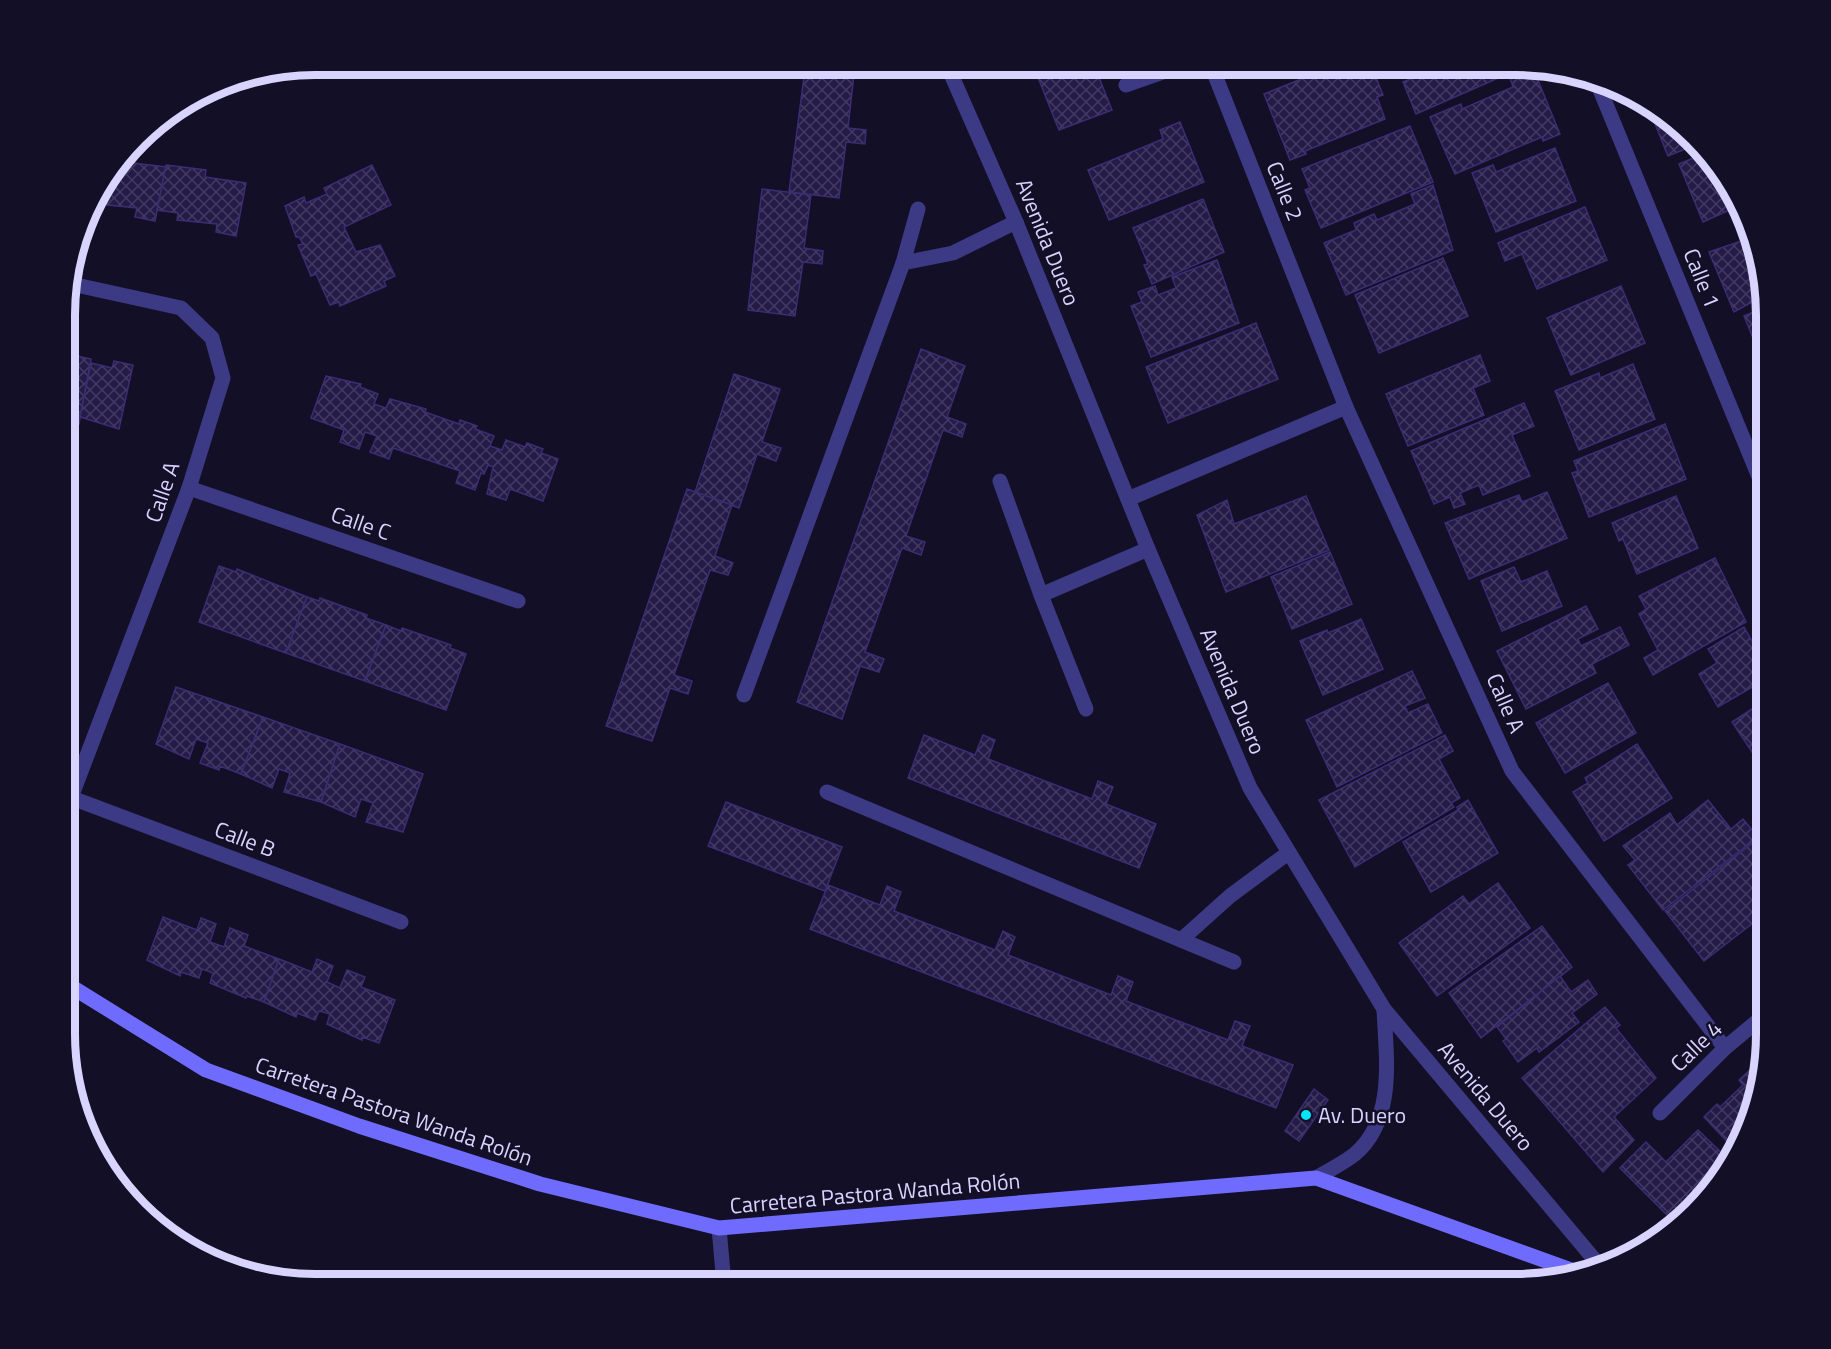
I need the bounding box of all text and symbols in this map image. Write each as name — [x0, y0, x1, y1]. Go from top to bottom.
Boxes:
street label: Calle 2 — [1258, 156, 1312, 226]
street label: Avenida Duero — [1007, 173, 1089, 311]
street label: Calle 1 — [1675, 243, 1729, 313]
street label: Calle A — [136, 457, 188, 527]
street label: Calle C — [327, 497, 395, 549]
street label: Avenida Duero — [1191, 623, 1275, 759]
street label: Calle A — [1478, 668, 1534, 738]
street label: Calle B — [210, 812, 280, 866]
street label: Calle 4 — [1662, 1012, 1730, 1080]
street label: Avenida Duero — [1430, 1034, 1542, 1158]
street label: Carretera Pastora Wanda Rolón — [251, 1048, 537, 1174]
place label: Av. Duero — [1318, 1098, 1406, 1132]
marker: Av. Duero — [1299, 1108, 1313, 1122]
street label: Carretera Pastora Wanda Rolón — [728, 1163, 1022, 1223]

